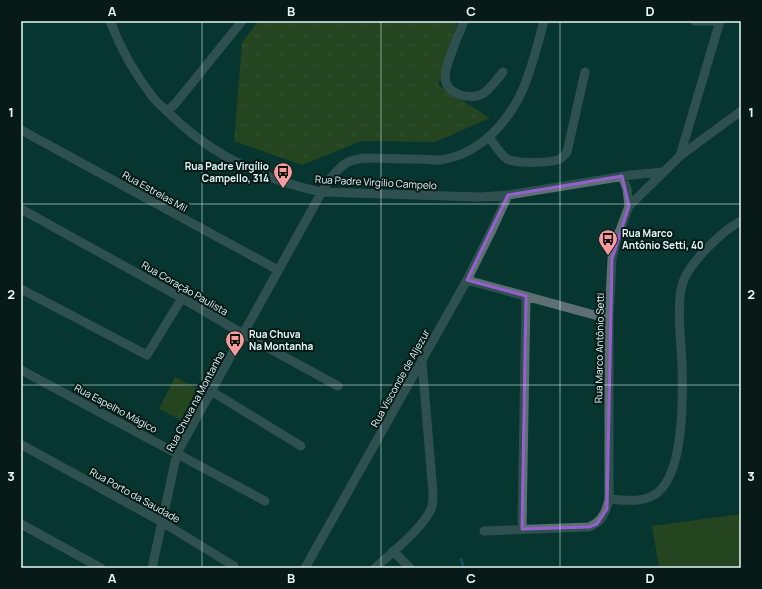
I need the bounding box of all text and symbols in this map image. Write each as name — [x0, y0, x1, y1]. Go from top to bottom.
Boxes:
text: A — [108, 2, 117, 20]
text: B — [287, 2, 295, 20]
text: C — [466, 2, 476, 20]
text: D — [645, 2, 655, 20]
text: 1 — [8, 103, 14, 121]
text: 1 — [748, 103, 754, 121]
place label: Rua Padre Virgílio Campello, 314 — [185, 159, 269, 185]
bus stop icon: Rua Padre Virgílio Campello, 314 — [272, 161, 294, 189]
street label: Rua Estrelas Mil — [120, 167, 190, 215]
street label: Rua Padre Virgílio Campelo — [315, 172, 437, 192]
place label: Rua Marco Antônio Setti, 40 — [622, 226, 704, 252]
bus stop icon: Rua Marco Antônio Setti, 40 — [597, 228, 619, 256]
street label: Rua Coração Paulista — [139, 258, 231, 318]
text: 2 — [7, 285, 15, 303]
text: 2 — [747, 285, 755, 303]
street label: Rua Marco Antônio Setti — [591, 293, 607, 403]
street label: Rua Visconde de Aljezur — [367, 326, 433, 429]
place label: Rua Chuva Na Montanha — [249, 327, 314, 353]
bus stop icon: Rua Chuva Na Montanha — [224, 329, 246, 357]
street label: Rua Chuva na Montanha — [163, 348, 227, 454]
street label: Rua Espelho Mágico — [72, 380, 160, 436]
street label: Rua Porto da Saudade — [87, 464, 183, 526]
text: 3 — [7, 467, 15, 485]
text: 3 — [747, 467, 755, 485]
text: A — [108, 569, 117, 587]
text: B — [287, 569, 295, 587]
text: C — [466, 569, 476, 587]
text: D — [645, 569, 655, 587]

